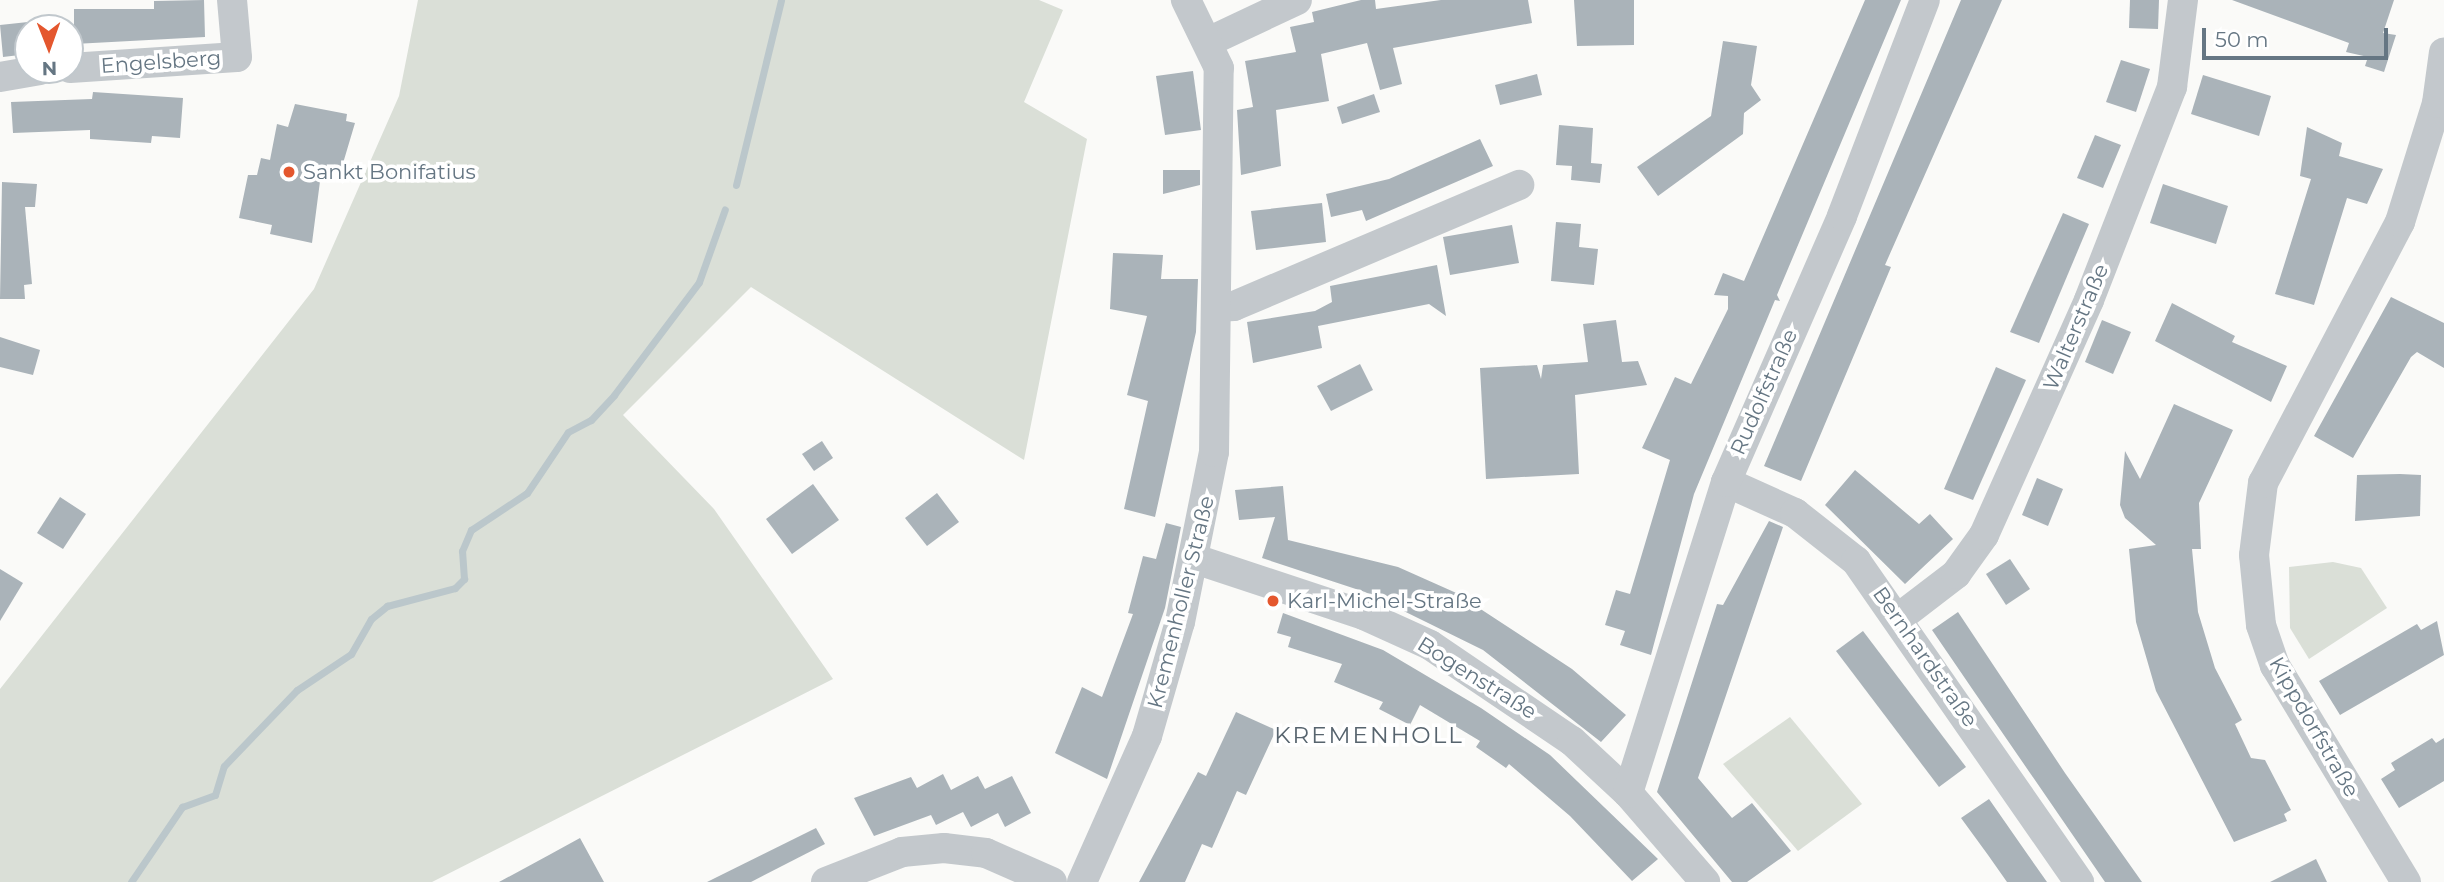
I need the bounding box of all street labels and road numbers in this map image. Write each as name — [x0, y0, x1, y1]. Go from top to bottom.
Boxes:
street label: Engelsberg — [100, 45, 222, 79]
street label: Walterstraße — [2038, 260, 2114, 394]
street label: Rudolfstraße — [1725, 325, 1803, 459]
street label: Kremenholler Straße — [1142, 493, 1220, 711]
street label: Bernhardstraße — [1867, 582, 1983, 732]
street label: Bogenstraße — [1413, 631, 1541, 725]
street label: Kippdorfstraße — [2264, 653, 2364, 801]

